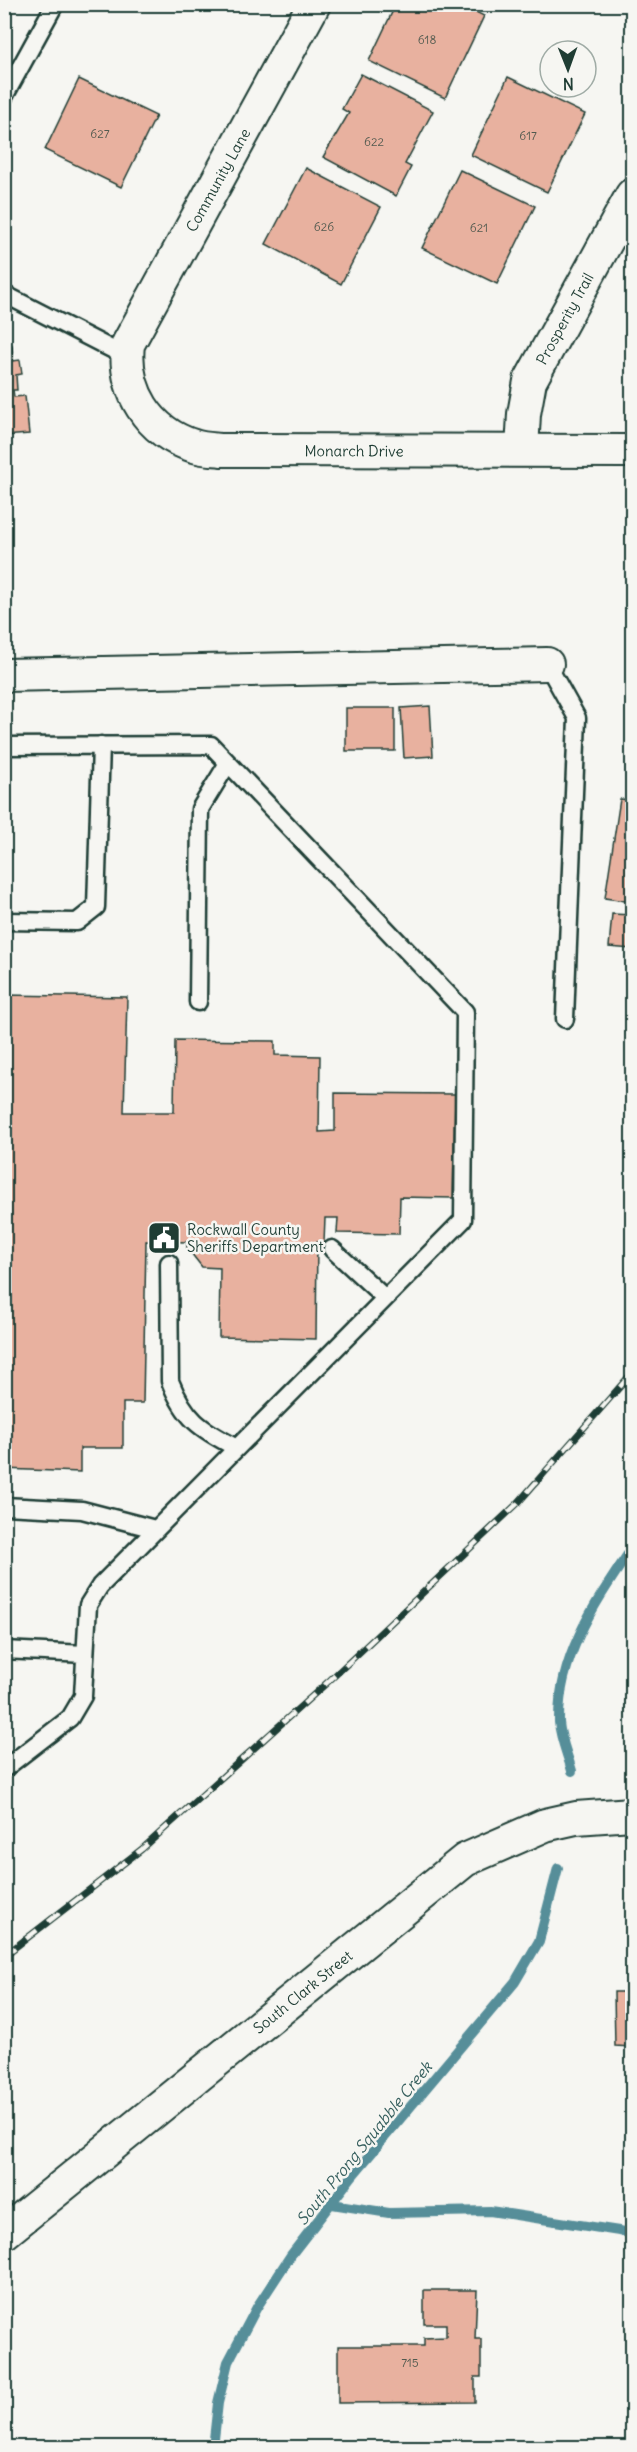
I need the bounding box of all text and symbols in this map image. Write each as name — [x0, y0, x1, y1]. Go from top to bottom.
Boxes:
house number: 618 — [418, 32, 436, 47]
north arrow — [538, 39, 598, 99]
text: N — [563, 74, 574, 94]
street label: Community Lane — [182, 125, 254, 235]
house number: 627 — [90, 126, 110, 141]
house number: 617 — [519, 128, 537, 143]
house number: 622 — [364, 134, 384, 149]
house number: 626 — [314, 219, 334, 234]
house number: 621 — [470, 220, 488, 235]
street label: Prosperity Trail — [532, 269, 597, 368]
street label: Monarch Drive — [304, 441, 404, 460]
public building icon: Rockwall County Sheriffs Department — [146, 1220, 182, 1256]
place label: Rockwall County Sheriffs Department — [187, 1220, 324, 1256]
street label: South Clark Street — [249, 1946, 356, 2037]
water label: South Prong Squabble Creek — [292, 2056, 437, 2229]
house number: 715 — [401, 2355, 419, 2370]

